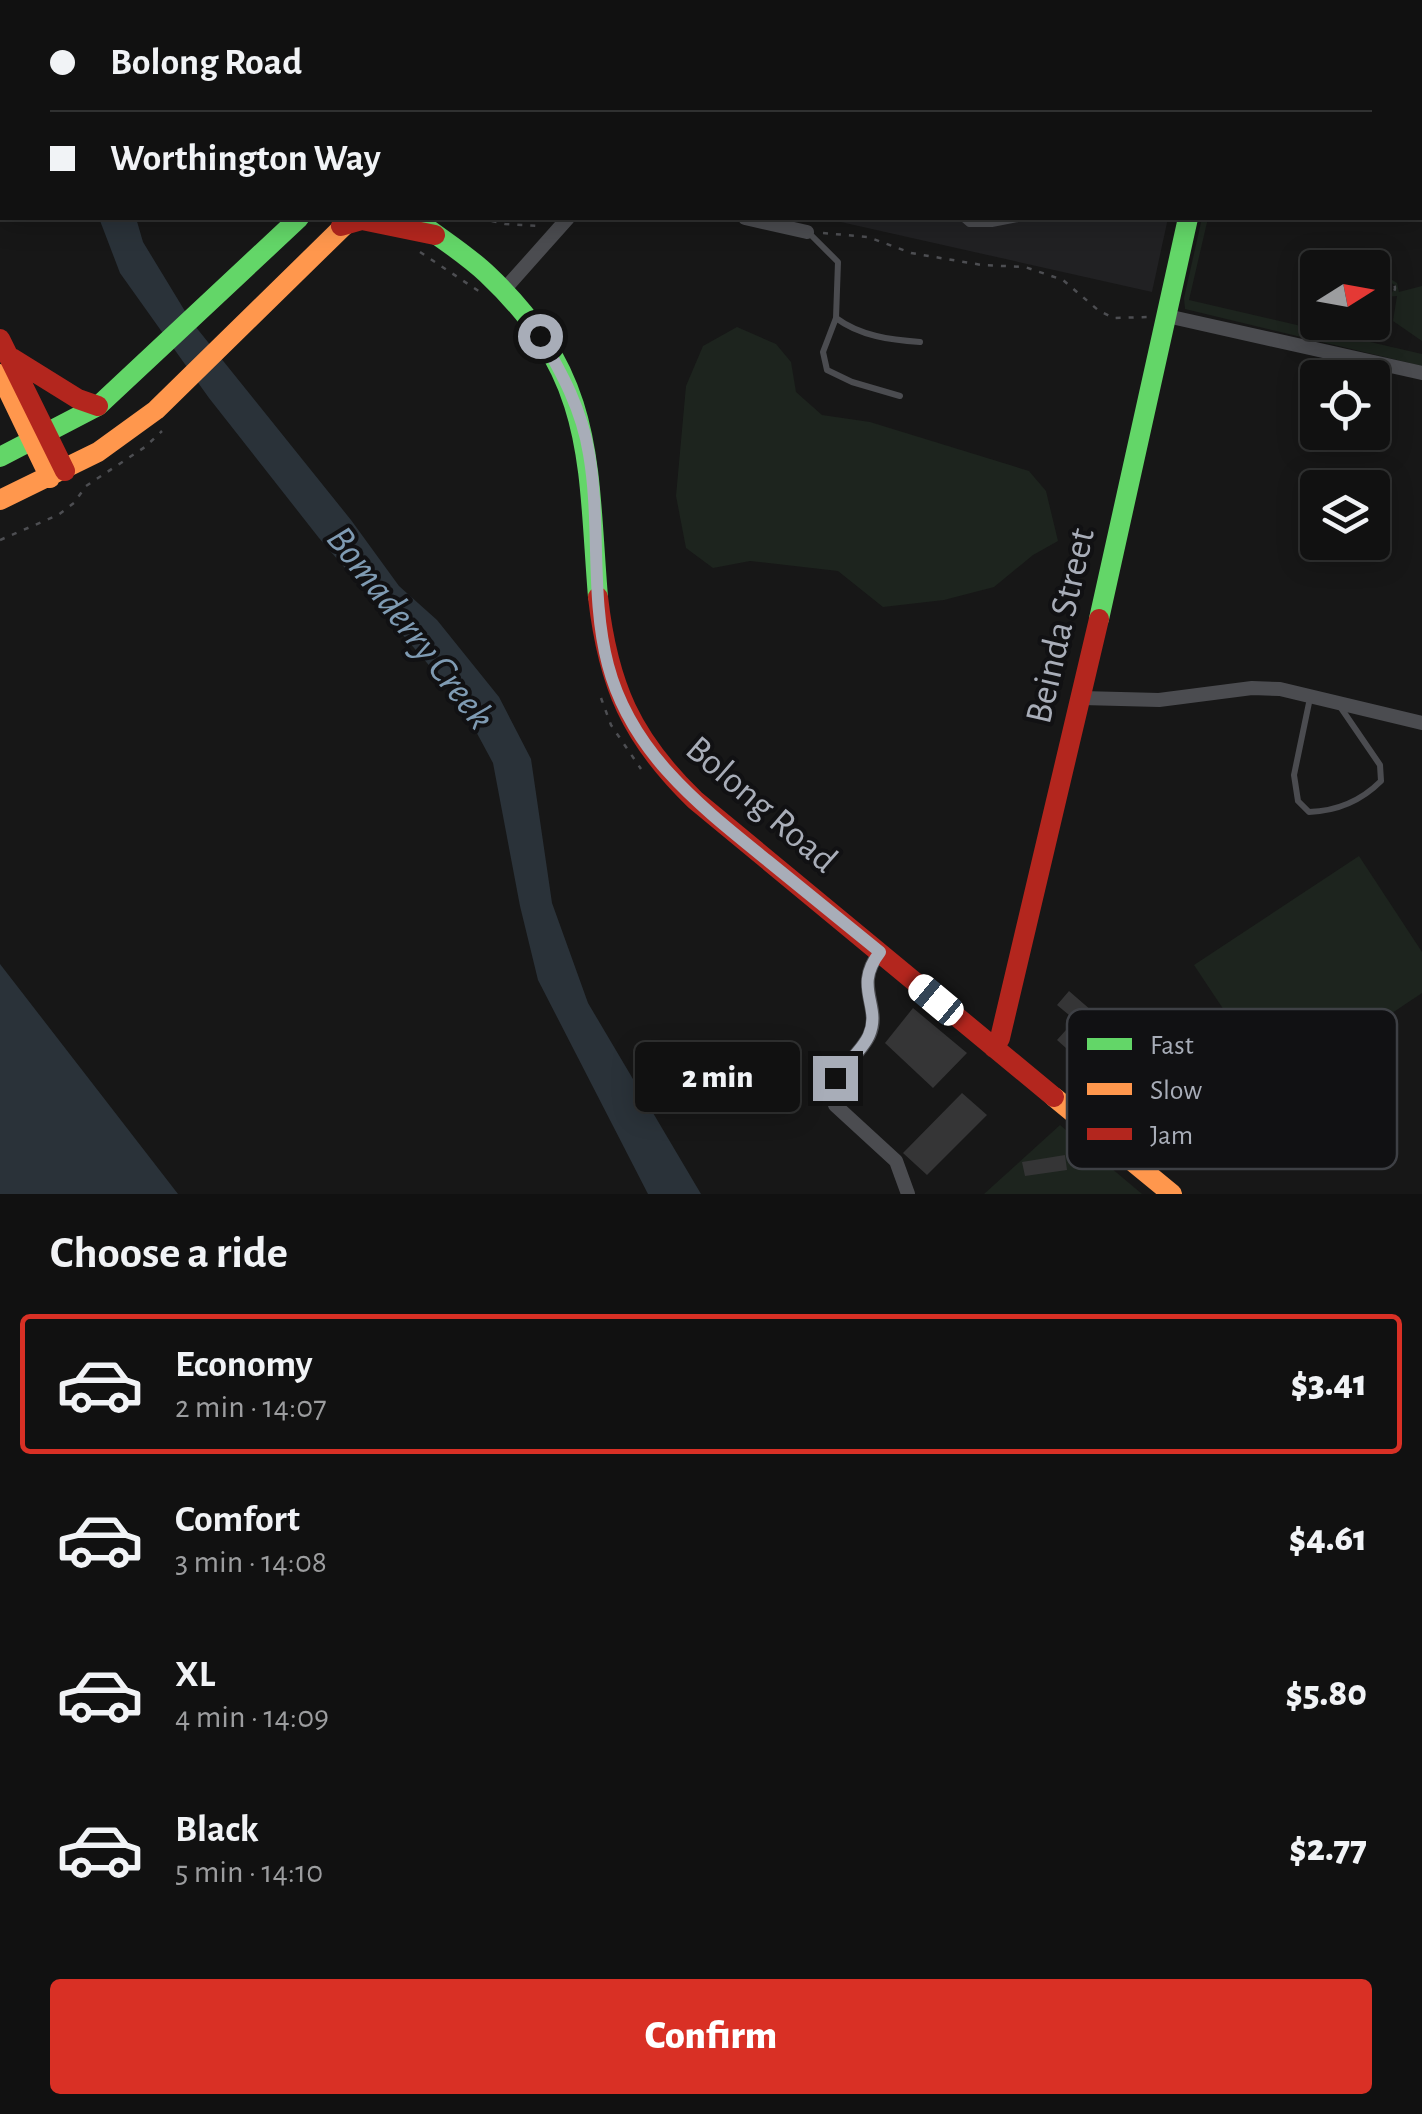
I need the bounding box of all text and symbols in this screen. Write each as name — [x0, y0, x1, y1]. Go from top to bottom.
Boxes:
text: Bolong Road — [110, 44, 302, 82]
text: Worthington Way — [110, 140, 381, 178]
north arrow — [1300, 250, 1390, 340]
map controls — [1300, 250, 1390, 560]
route start — [518, 314, 563, 359]
button: locate — [1300, 360, 1390, 450]
button: layers — [1300, 470, 1390, 560]
water label: Bomaderry Creek — [319, 519, 501, 737]
street label: Beinda Street — [1020, 525, 1102, 727]
street label: Bolong Road — [678, 730, 844, 880]
car — [903, 969, 969, 1031]
legend — [1067, 1009, 1397, 1169]
text: Fast — [1150, 1032, 1194, 1060]
callout: 2 min — [635, 1043, 800, 1113]
route end — [813, 1056, 858, 1101]
text: 2 min — [682, 1061, 753, 1093]
text: Slow — [1150, 1077, 1202, 1105]
text: Jam — [1150, 1122, 1193, 1150]
text: Choose a ride — [50, 1231, 288, 1276]
icon: car — [55, 1339, 145, 1429]
text: Economy — [175, 1346, 313, 1384]
text: $3.41 — [1291, 1365, 1367, 1403]
text: 2 min · 14:07 — [175, 1391, 327, 1423]
icon: car — [55, 1494, 145, 1584]
text: Comfort — [175, 1501, 300, 1539]
text: $4.61 — [1289, 1520, 1367, 1558]
text: 3 min · 14:08 — [175, 1546, 327, 1578]
icon: car — [55, 1649, 145, 1739]
text: XL — [175, 1656, 215, 1694]
text: $5.80 — [1286, 1675, 1367, 1713]
text: 4 min · 14:09 — [175, 1701, 329, 1733]
icon: car — [55, 1804, 145, 1894]
text: Black — [175, 1811, 259, 1849]
text: $2.77 — [1289, 1830, 1367, 1868]
text: 5 min · 14:10 — [175, 1856, 323, 1888]
button: Confirm — [50, 1979, 1372, 2094]

